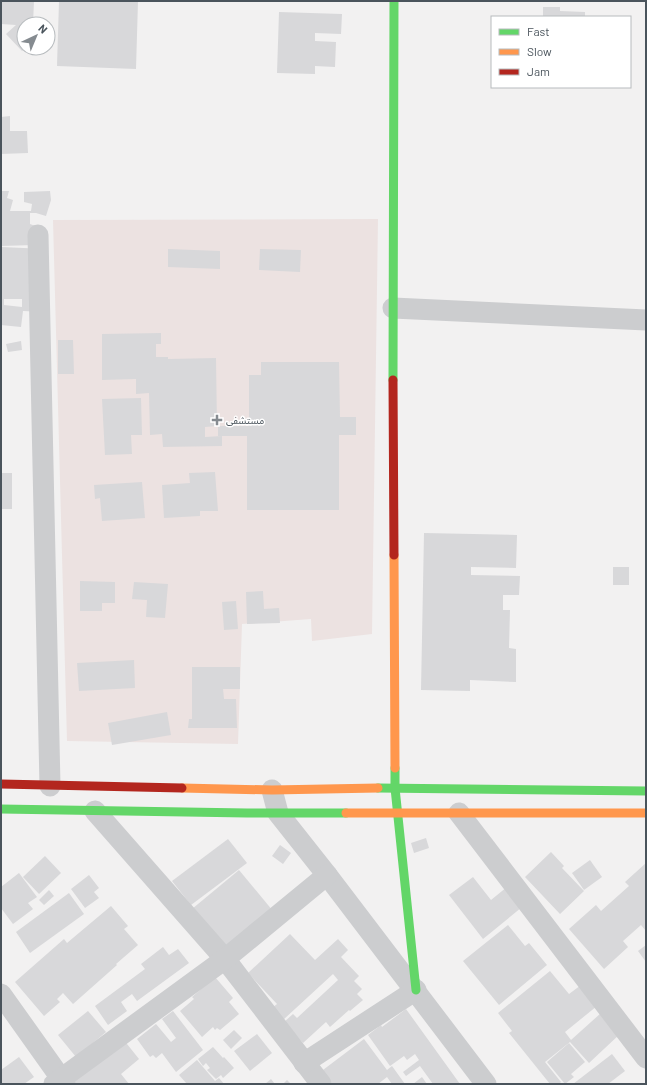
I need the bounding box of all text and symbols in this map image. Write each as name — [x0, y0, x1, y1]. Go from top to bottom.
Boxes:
north arrow — [16, 16, 56, 56]
legend — [491, 16, 631, 88]
text: N — [36, 21, 50, 36]
text: Fast — [527, 24, 550, 38]
text: Slow — [527, 44, 552, 58]
text: Jam — [527, 64, 550, 78]
marker: مستشفى — [211, 414, 223, 426]
place label: مستشفى — [226, 414, 264, 426]

